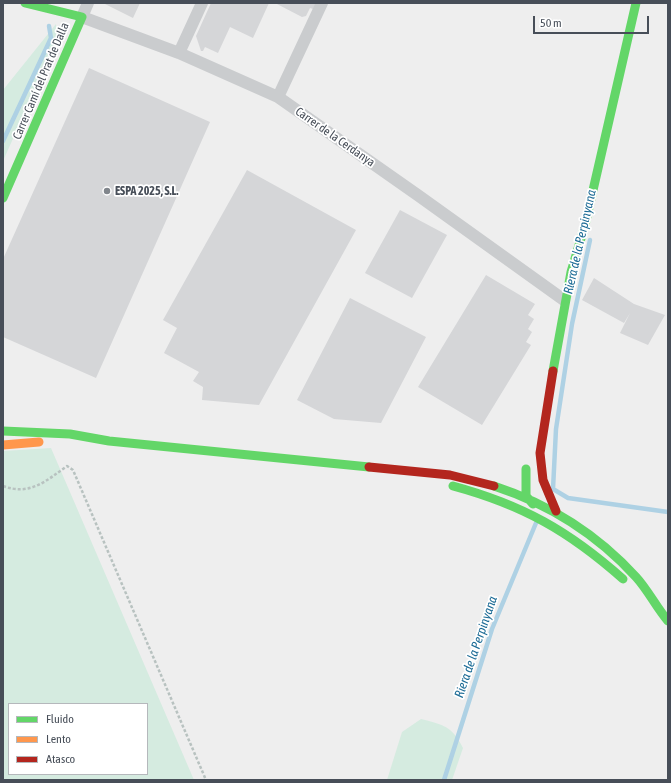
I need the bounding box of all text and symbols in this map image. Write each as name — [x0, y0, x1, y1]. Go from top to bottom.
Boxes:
scale bar — [535, 8, 651, 34]
text: 50 m — [540, 16, 562, 30]
street label: Carrer Camí del Prat de Dalla — [10, 20, 72, 142]
street label: Carrer de la Cerdanya — [292, 104, 378, 170]
place label: ESPA 2025, S.L. — [115, 184, 178, 198]
marker: ESPA 2025, S.L. — [102, 186, 112, 196]
water label: Riera de la Perpinyana — [560, 188, 600, 296]
water label: Riera de la Perpinyana — [451, 594, 501, 700]
legend — [8, 703, 148, 775]
text: Fluido — [46, 712, 74, 726]
text: Lento — [46, 732, 71, 746]
text: Atasco — [46, 752, 75, 766]

